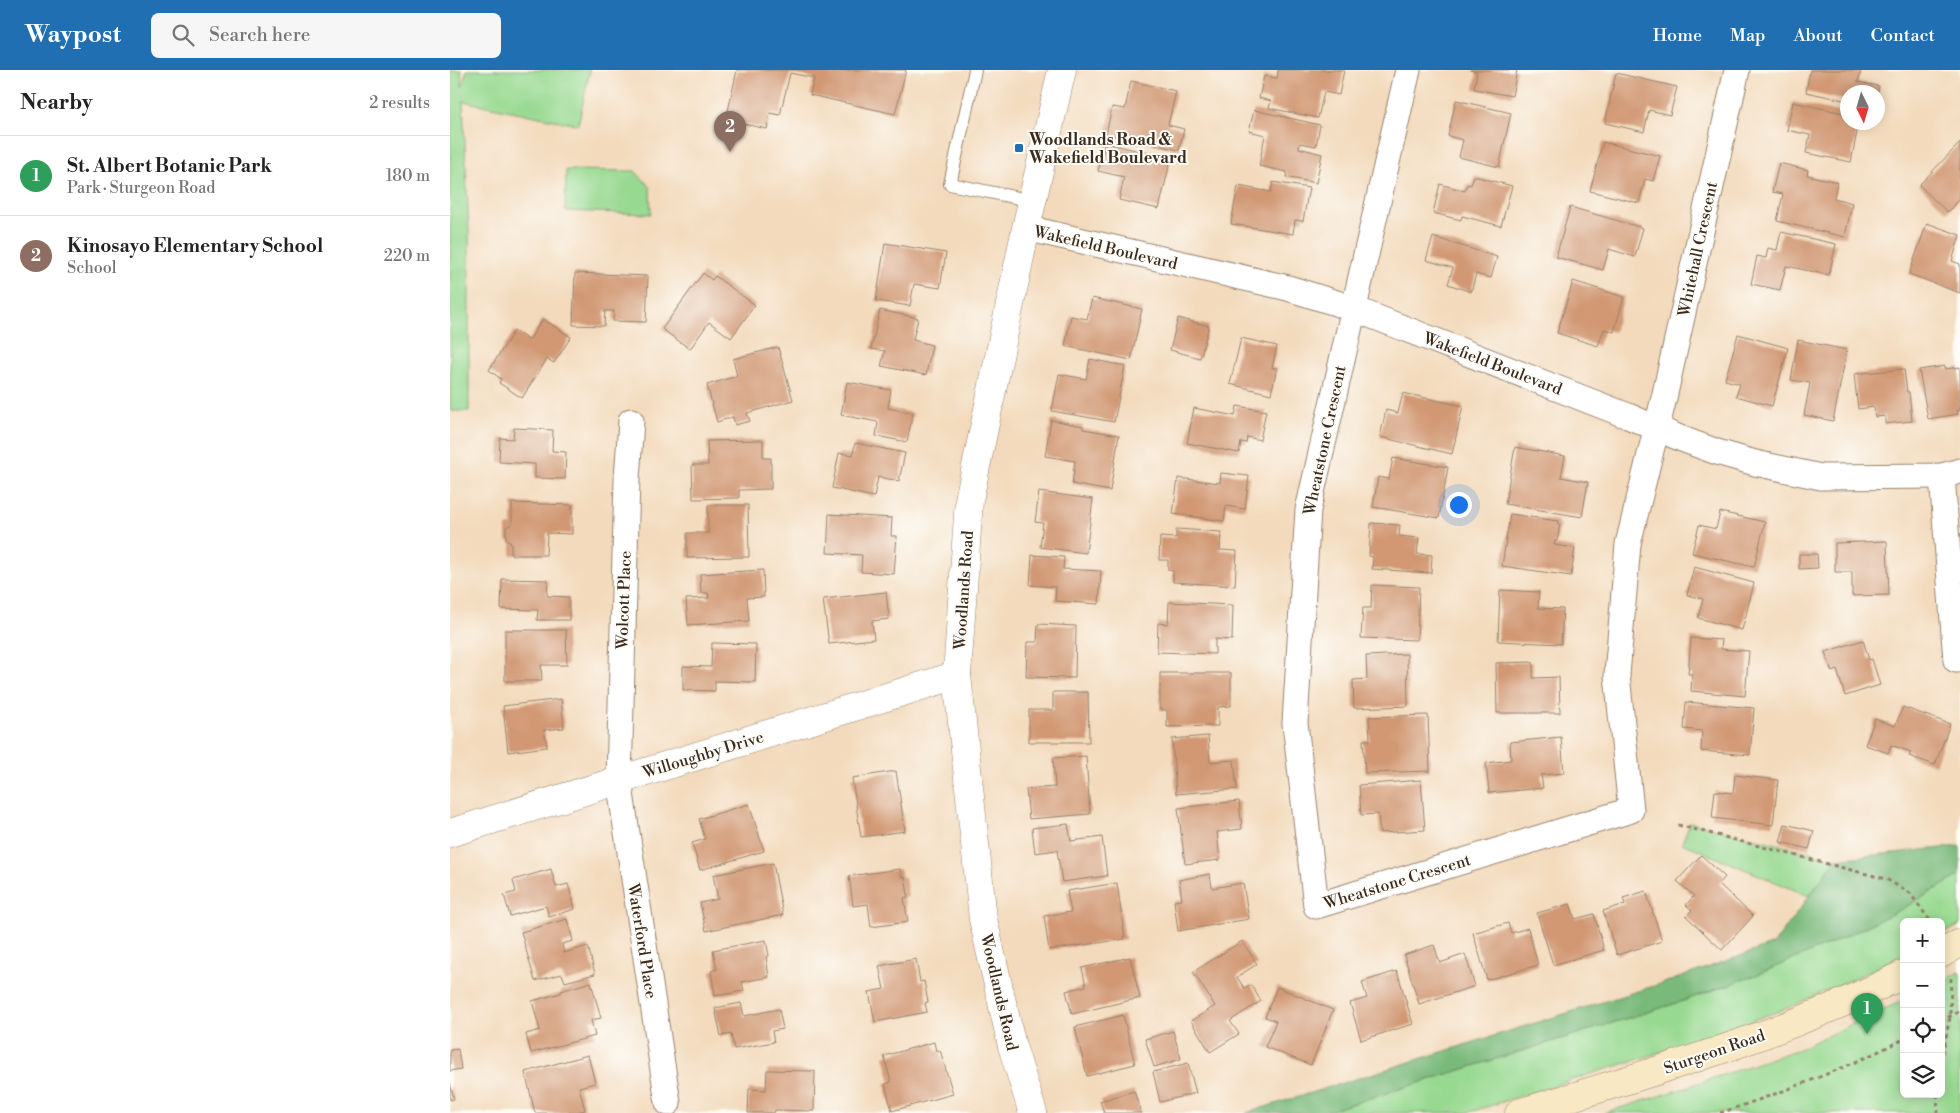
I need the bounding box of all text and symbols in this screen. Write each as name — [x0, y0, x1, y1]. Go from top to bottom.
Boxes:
search box — [151, 13, 501, 58]
text: Waypost — [25, 20, 121, 50]
icon: search — [169, 21, 197, 49]
text: Search here — [209, 23, 310, 47]
text: Home — [1653, 24, 1702, 47]
text: Map — [1730, 24, 1766, 47]
text: About — [1794, 24, 1843, 47]
text: Contact — [1871, 24, 1935, 47]
north arrow — [1840, 85, 1885, 130]
text: Nearby — [20, 90, 93, 116]
text: 2 results — [369, 93, 430, 113]
pin: 2 — [714, 111, 746, 152]
place label: Woodlands Road & Wakefield Boulevard — [1028, 130, 1187, 168]
marker: Woodlands Road & Wakefield Boulevard — [1013, 142, 1025, 154]
text: St. Albert Botanic Park — [67, 154, 272, 178]
text: 1 — [32, 166, 40, 186]
text: 180 m — [386, 166, 430, 186]
text: Park · Sturgeon Road — [67, 178, 215, 198]
street label: Whitehall Crescent — [1674, 180, 1722, 319]
street label: Wakefield Boulevard — [1031, 221, 1180, 274]
text: Kinosayo Elementary School — [67, 234, 323, 258]
text: 2 — [31, 246, 41, 266]
text: 220 m — [384, 246, 430, 266]
text: School — [67, 258, 116, 278]
street label: Wakefield Boulevard — [1420, 328, 1565, 400]
street label: Wheatstone Crescent — [1299, 363, 1351, 518]
your location — [1446, 492, 1472, 518]
street label: Woodlands Road — [950, 530, 978, 651]
street label: Wolcott Place — [612, 550, 636, 651]
street label: Willoughby Drive — [639, 727, 766, 783]
street label: Wheatstone Crescent — [1320, 850, 1474, 914]
street label: Waterford Place — [623, 881, 661, 1000]
map controls — [1900, 918, 1945, 1098]
button: + — [1900, 918, 1945, 963]
street label: Woodlands Road — [976, 931, 1022, 1053]
button: − — [1900, 963, 1945, 1008]
pin: 1 — [1851, 993, 1883, 1034]
button: locate — [1900, 1008, 1945, 1053]
street label: Sturgeon Road — [1661, 1025, 1768, 1079]
button: layers — [1900, 1053, 1945, 1098]

